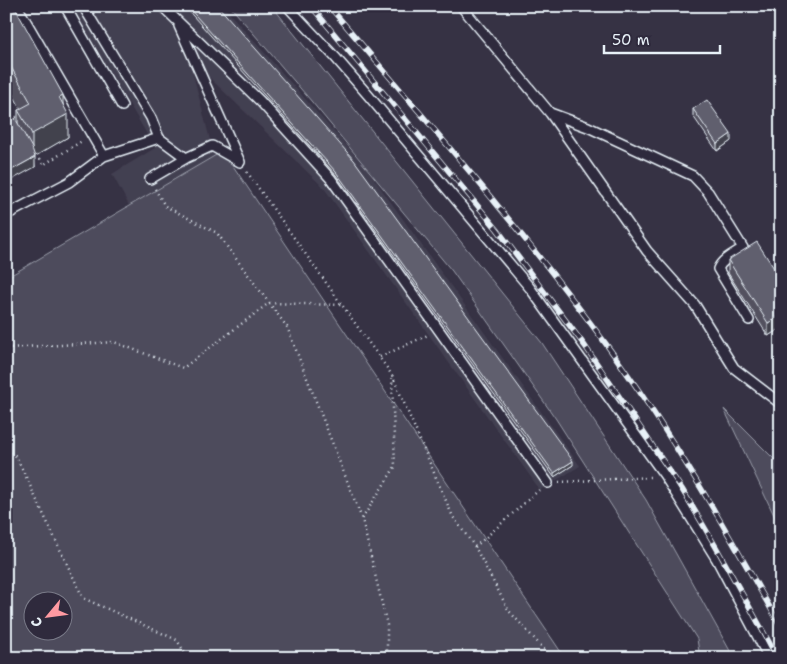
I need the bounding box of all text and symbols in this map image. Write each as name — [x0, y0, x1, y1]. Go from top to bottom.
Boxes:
scale bar — [604, 22, 721, 54]
text: 50 m — [612, 30, 650, 50]
north arrow — [22, 592, 72, 642]
text: С — [27, 614, 47, 630]

